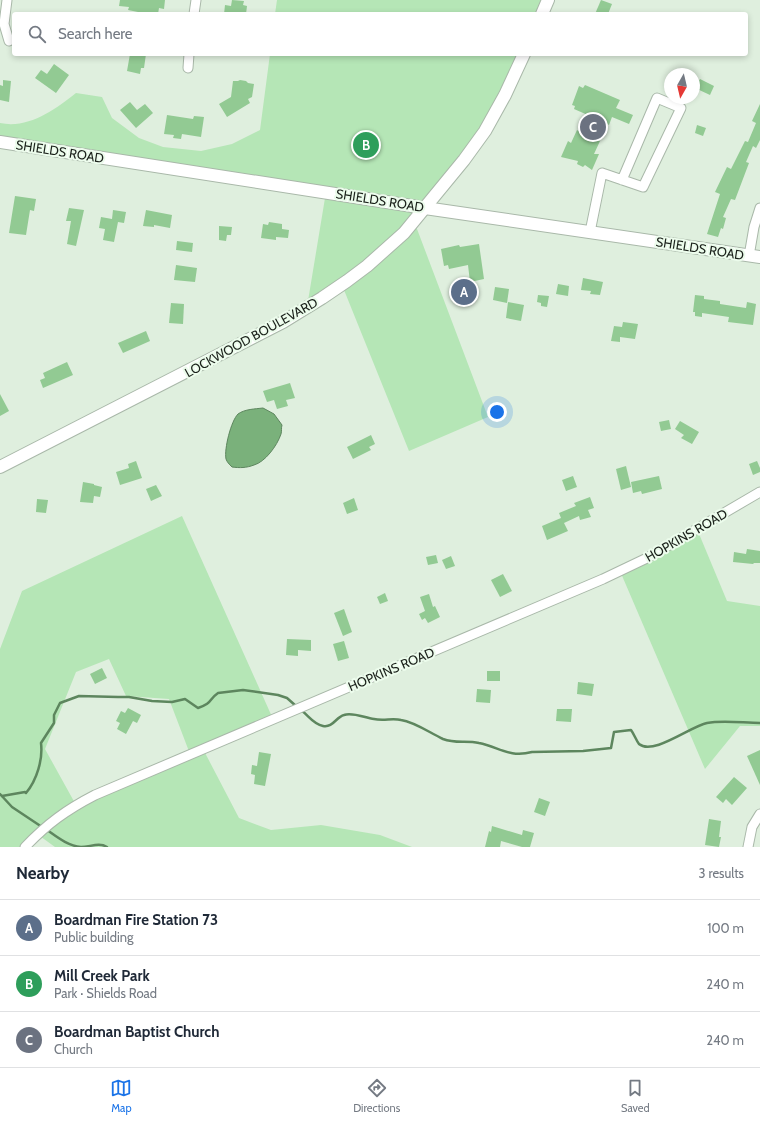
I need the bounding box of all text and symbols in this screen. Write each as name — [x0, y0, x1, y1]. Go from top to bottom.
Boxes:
search box — [12, 12, 748, 56]
icon: search — [26, 23, 48, 45]
text: Search here — [58, 25, 133, 43]
north arrow — [664, 68, 700, 104]
pin: C — [580, 112, 606, 142]
pin: B — [353, 130, 379, 160]
street label: SHIELDS ROAD — [15, 136, 105, 166]
street label: SHIELDS ROAD — [335, 185, 425, 215]
street label: SHIELDS ROAD — [655, 233, 745, 263]
pin: A — [451, 277, 477, 307]
street label: LOCKWOOD BOULEVARD — [182, 294, 320, 380]
your location — [487, 402, 507, 422]
street label: HOPKINS ROAD — [642, 505, 730, 565]
street label: HOPKINS ROAD — [345, 644, 437, 694]
text: Nearby — [16, 863, 69, 883]
text: 3 results — [698, 865, 744, 881]
text: Boardman Fire Station 73 — [54, 911, 218, 929]
text: A — [25, 920, 33, 936]
text: 100 m — [707, 920, 744, 936]
text: Public building — [54, 929, 134, 945]
text: Mill Creek Park — [54, 967, 150, 985]
text: B — [25, 976, 33, 992]
text: 240 m — [706, 976, 744, 992]
text: Park · Shields Road — [54, 985, 157, 1001]
text: Boardman Baptist Church — [54, 1023, 219, 1041]
text: C — [25, 1032, 33, 1048]
text: 240 m — [706, 1032, 744, 1048]
text: Church — [54, 1041, 93, 1057]
tab: Map — [110, 1077, 132, 1115]
tab: Directions — [353, 1077, 400, 1115]
tab: Saved — [621, 1077, 650, 1115]

